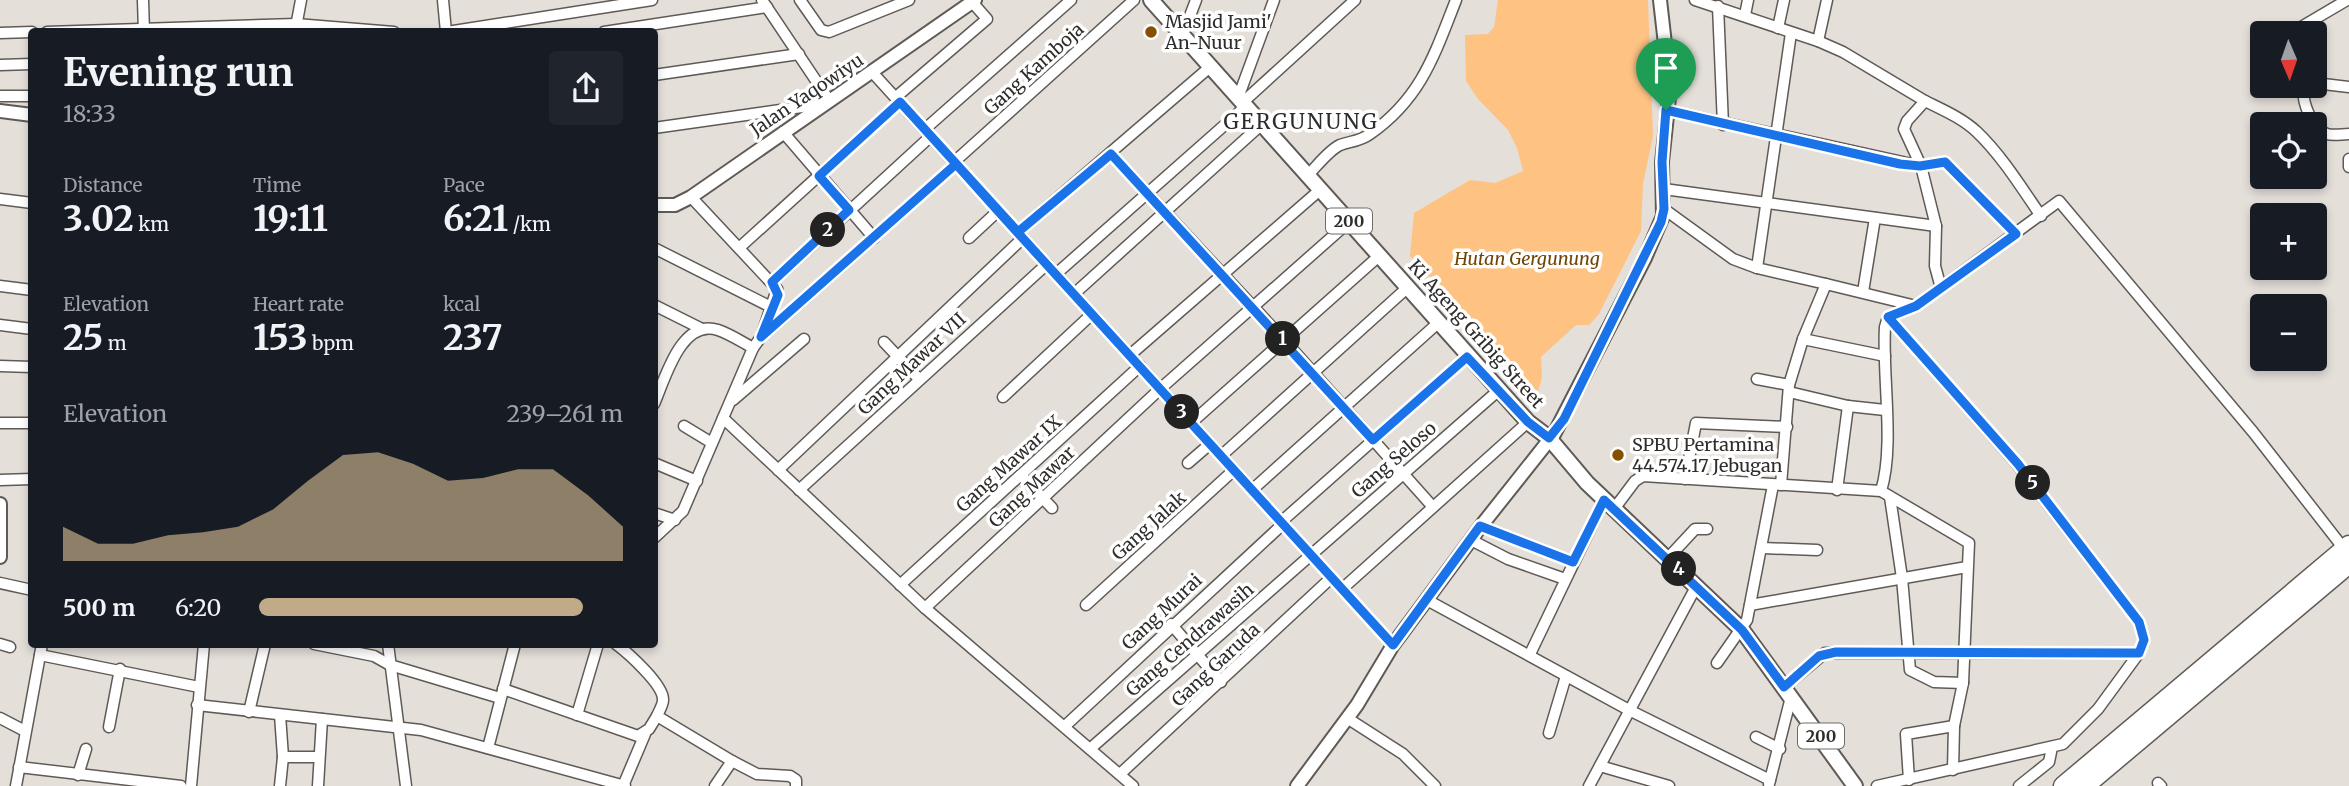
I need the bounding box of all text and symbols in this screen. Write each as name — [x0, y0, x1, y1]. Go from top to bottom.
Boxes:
place label: Masjid Jami' An-Nuur — [1164, 10, 1272, 54]
street label: Gang Kamboja — [979, 18, 1089, 119]
north arrow — [2250, 21, 2328, 98]
map controls — [2250, 21, 2327, 371]
marker: Masjid Jami' An-Nuur — [1143, 24, 1159, 40]
pin — [1636, 38, 1696, 110]
street label: Jalan Yaqowiyu — [745, 48, 868, 141]
text: Evening run — [63, 49, 294, 96]
icon: arrive — [1647, 49, 1685, 87]
button: share — [549, 51, 623, 125]
text: 18:33 — [63, 99, 116, 128]
district label: GERGUNUNG — [1223, 108, 1379, 135]
button: locate — [2250, 112, 2327, 189]
text: Distance — [63, 173, 142, 197]
text: Time — [253, 173, 301, 197]
text: Pace — [443, 173, 485, 197]
text: 3.02 — [63, 197, 134, 241]
text: 19:11 — [253, 197, 328, 241]
text: 6:21 — [443, 197, 508, 241]
button: + — [2250, 203, 2327, 280]
road number: 200 — [1326, 209, 1372, 234]
text: km — [134, 212, 169, 236]
text: /km — [508, 212, 551, 236]
pin: 2 — [810, 212, 846, 247]
text: 2 — [822, 217, 833, 241]
park label: Hutan Gergunung — [1453, 247, 1600, 270]
street label: Ki Ageng Gribig Street — [1404, 255, 1549, 413]
text: Elevation — [63, 292, 149, 316]
text: Heart rate — [253, 292, 344, 316]
text: kcal — [443, 292, 480, 316]
button: − — [2250, 294, 2327, 371]
street label: Gang Mawar VII — [853, 308, 971, 420]
text: 25 — [63, 316, 103, 360]
text: 153 — [253, 316, 307, 360]
text: 237 — [443, 316, 502, 360]
pin: 1 — [1266, 322, 1300, 356]
text: 1 — [1278, 326, 1287, 350]
text: m — [103, 331, 127, 355]
text: bpm — [307, 331, 354, 355]
pin: 3 — [1164, 394, 1200, 430]
text: Elevation — [63, 399, 167, 428]
text: 239–261 m — [506, 399, 623, 428]
text: 3 — [1176, 399, 1187, 423]
street label: Gang Mawar IX — [952, 411, 1066, 517]
street label: Gang Seloso — [1346, 416, 1441, 503]
place label: SPBU Pertamina 44.574.17 Jebugan — [1632, 433, 1783, 477]
street label: Gang Mawar — [984, 442, 1080, 532]
marker: SPBU Pertamina 44.574.17 Jebugan — [1610, 447, 1626, 463]
pin: 5 — [2016, 466, 2050, 500]
text: 5 — [2027, 470, 2038, 494]
street label: Gang Jalak — [1107, 486, 1191, 565]
pin: 4 — [1662, 552, 1696, 586]
text: 4 — [1672, 556, 1685, 580]
street label: Gang Murai — [1117, 568, 1207, 655]
street label: Gang Cendrawasih — [1121, 578, 1258, 701]
text: 500 m — [63, 593, 135, 622]
text: 6:20 — [175, 593, 221, 622]
street label: Gang Garuda — [1167, 618, 1265, 711]
road number: 200 — [1798, 723, 1844, 748]

